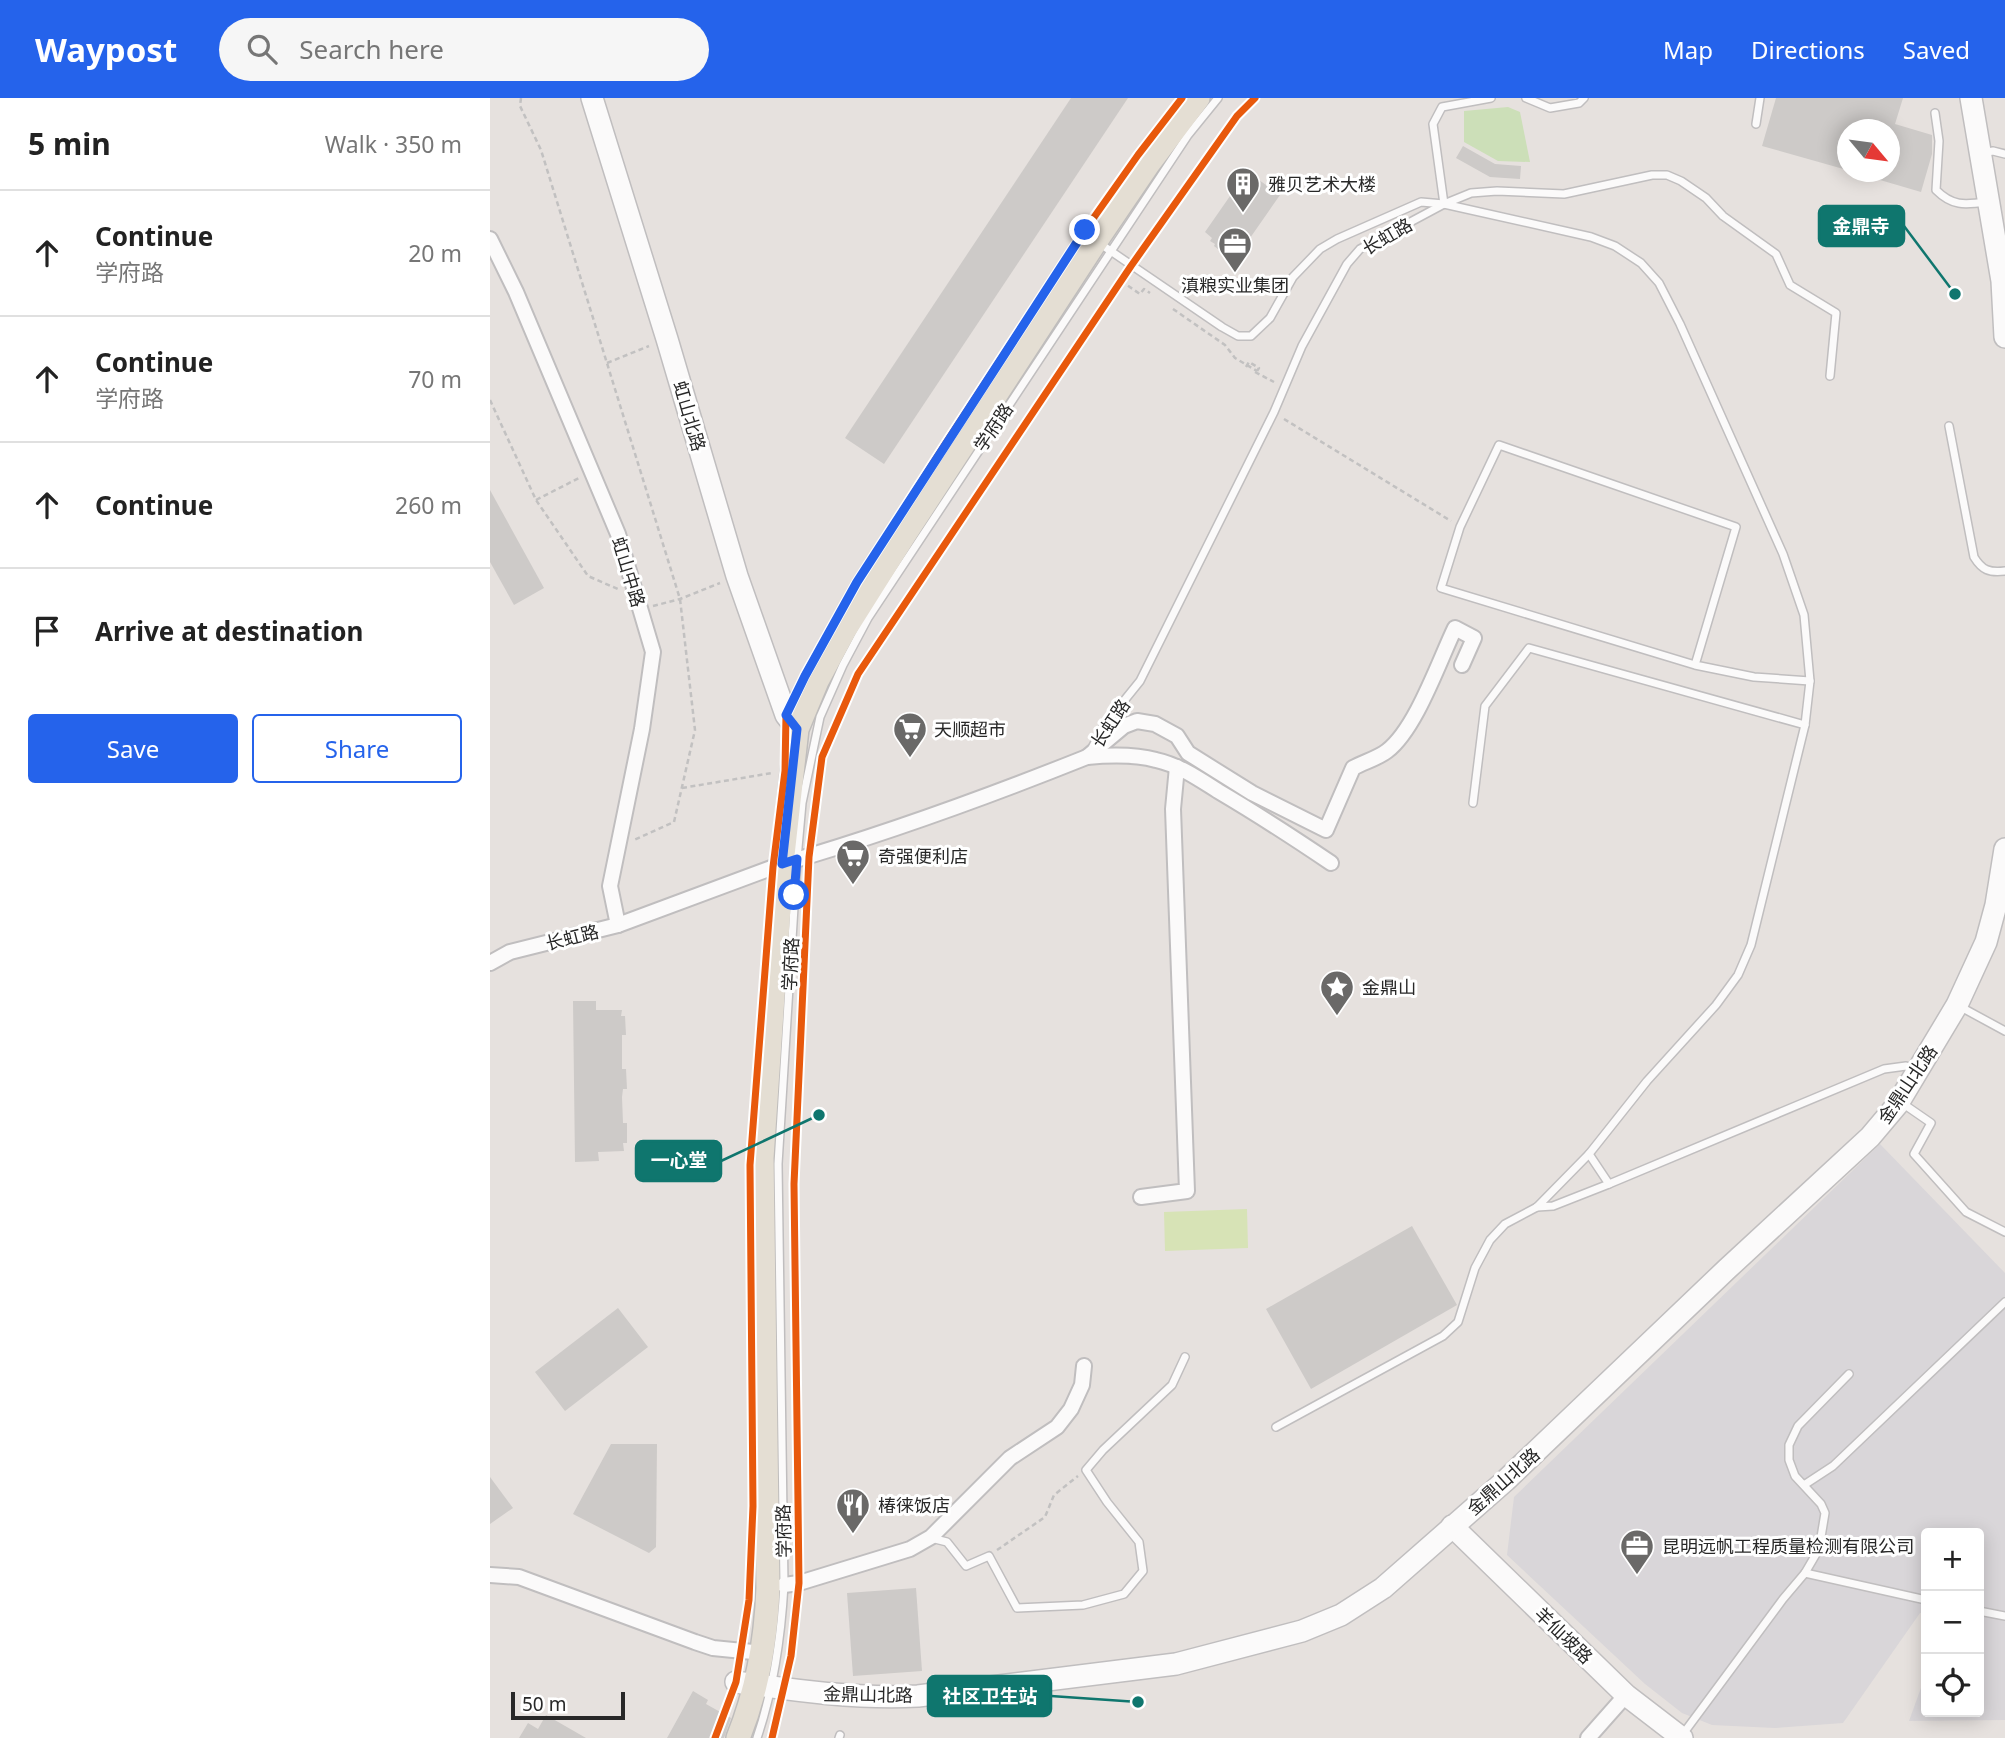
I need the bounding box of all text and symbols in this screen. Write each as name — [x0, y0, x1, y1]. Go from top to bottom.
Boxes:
search box — [219, 18, 709, 81]
text: Waypost — [35, 27, 177, 72]
icon: search — [243, 30, 281, 68]
text: Search here — [299, 31, 444, 67]
text: Map — [1663, 33, 1713, 66]
text: Directions — [1751, 33, 1865, 66]
text: Saved — [1903, 33, 1970, 66]
north arrow — [1837, 119, 1900, 182]
text: 5 min — [28, 123, 111, 164]
text: Walk · 350 m — [325, 128, 462, 160]
building icon: 雅贝艺术大楼 — [1224, 165, 1262, 214]
place label: 雅贝艺术大楼 — [1268, 172, 1376, 196]
callout: 金鼎寺 — [1819, 206, 1904, 246]
street label: 长虹路 — [1358, 212, 1416, 260]
text: 金鼎寺 — [1832, 213, 1890, 239]
route end — [1069, 214, 1100, 245]
text: Continue — [95, 218, 213, 254]
office icon: 滇粮实业集团 — [1216, 225, 1254, 274]
icon: ahead — [28, 234, 66, 272]
text: 20 m — [408, 237, 462, 269]
text: 学府路 — [95, 256, 164, 288]
place label: 滇粮实业集团 — [1181, 273, 1289, 297]
text: Continue — [95, 344, 213, 380]
icon: ahead — [28, 360, 66, 398]
text: 70 m — [408, 363, 462, 395]
street label: 虹山北路 — [669, 378, 711, 454]
text: 学府路 — [95, 382, 164, 414]
street label: 学府路 — [968, 398, 1018, 456]
icon: ahead — [28, 486, 66, 524]
text: Continue — [95, 487, 213, 523]
text: 260 m — [395, 489, 462, 521]
street label: 虹山中路 — [607, 534, 651, 610]
icon: arrive — [28, 612, 66, 650]
text: Arrive at destination — [95, 613, 364, 649]
street label: 长虹路 — [1085, 694, 1135, 752]
supermarket icon: 天顺超市 — [891, 710, 929, 759]
button: Save — [28, 714, 238, 783]
button: Share — [252, 714, 462, 783]
place label: 天顺超市 — [934, 717, 1006, 741]
supermarket icon: 奇强便利店 — [834, 837, 872, 886]
place label: 奇强便利店 — [878, 844, 968, 868]
route start — [778, 879, 809, 910]
street label: 长虹路 — [543, 919, 601, 955]
street label: 学府路 — [777, 936, 803, 992]
place icon: 金鼎山 — [1318, 968, 1356, 1017]
place label: 金鼎山 — [1362, 975, 1416, 999]
street label: 金鼎山北路 — [1872, 1040, 1942, 1128]
callout: 一心堂 — [636, 1141, 721, 1181]
text: 一心堂 — [650, 1147, 708, 1173]
street label: 金鼎山北路 — [1462, 1442, 1544, 1520]
restaurant icon: 椿徕饭店 — [834, 1486, 872, 1535]
place label: 椿徕饭店 — [878, 1493, 950, 1517]
street label: 学府路 — [771, 1504, 795, 1558]
office icon: 昆明远帆工程质量检测有限公司 — [1618, 1527, 1656, 1576]
map controls — [1921, 1528, 1984, 1717]
button: + — [1921, 1528, 1984, 1591]
place label: 昆明远帆工程质量检测有限公司 — [1662, 1534, 1914, 1558]
button: − — [1921, 1591, 1984, 1654]
street label: 羊仙坡路 — [1530, 1601, 1598, 1669]
button: locate — [1921, 1654, 1984, 1717]
callout: 社区卫生站 — [928, 1676, 1051, 1716]
street label: 金鼎山北路 — [823, 1681, 913, 1707]
text: 社区卫生站 — [942, 1683, 1038, 1709]
scale bar — [511, 1689, 625, 1721]
text: 50 m — [522, 1691, 566, 1717]

